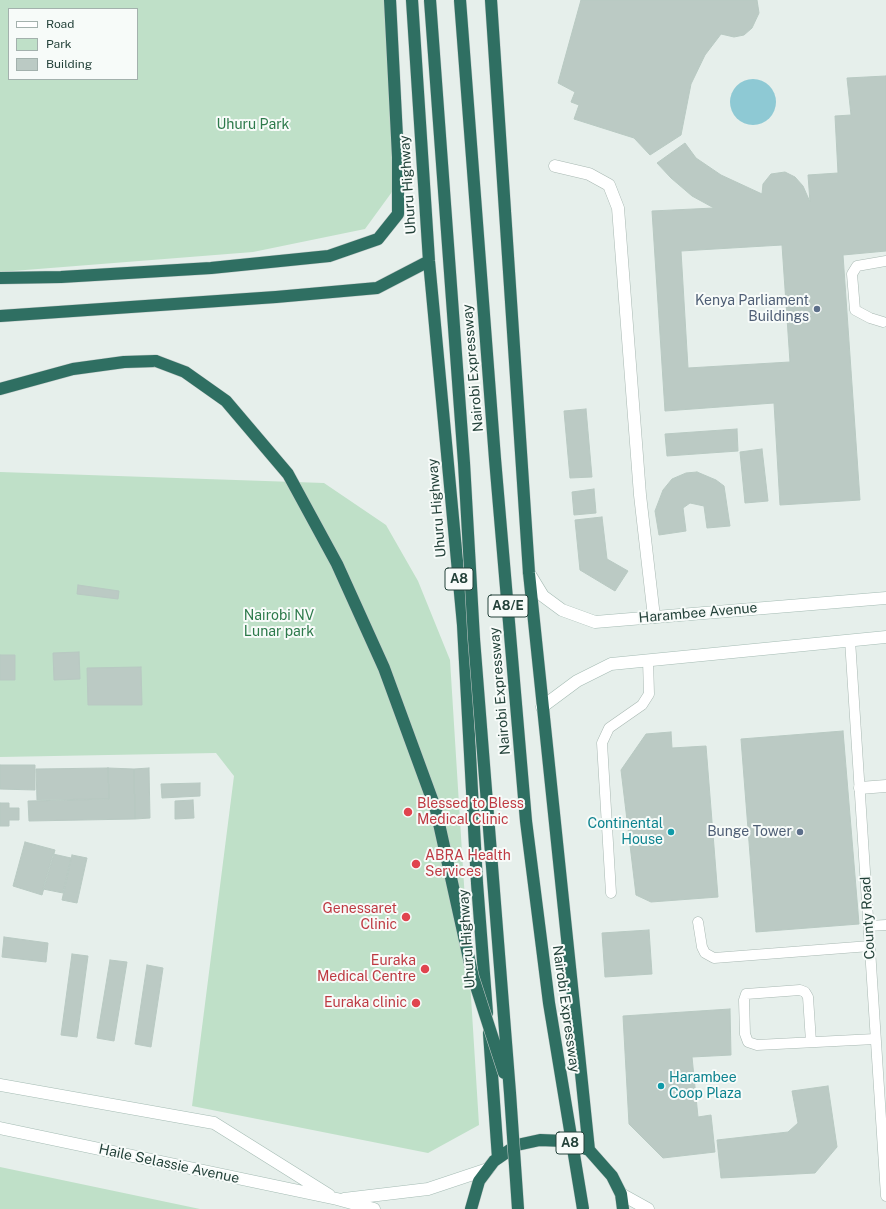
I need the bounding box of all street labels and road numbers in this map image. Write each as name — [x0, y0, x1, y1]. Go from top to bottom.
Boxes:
street label: Uhuru Highway — [396, 135, 420, 235]
street label: Nairobi Expressway — [459, 303, 487, 433]
street label: Uhuru Highway — [424, 458, 450, 558]
road number: A8 — [445, 568, 473, 590]
road number: A8/E — [488, 595, 528, 617]
street label: Harambee Avenue — [638, 599, 758, 627]
street label: Nairobi Expressway — [486, 626, 514, 756]
street label: County Road — [857, 876, 879, 960]
street label: Uhuru Highway — [455, 889, 479, 989]
street label: Nairobi Expressway — [549, 944, 583, 1074]
road number: A8 — [556, 1132, 584, 1154]
street label: Haile Selassie Avenue — [97, 1141, 241, 1187]

